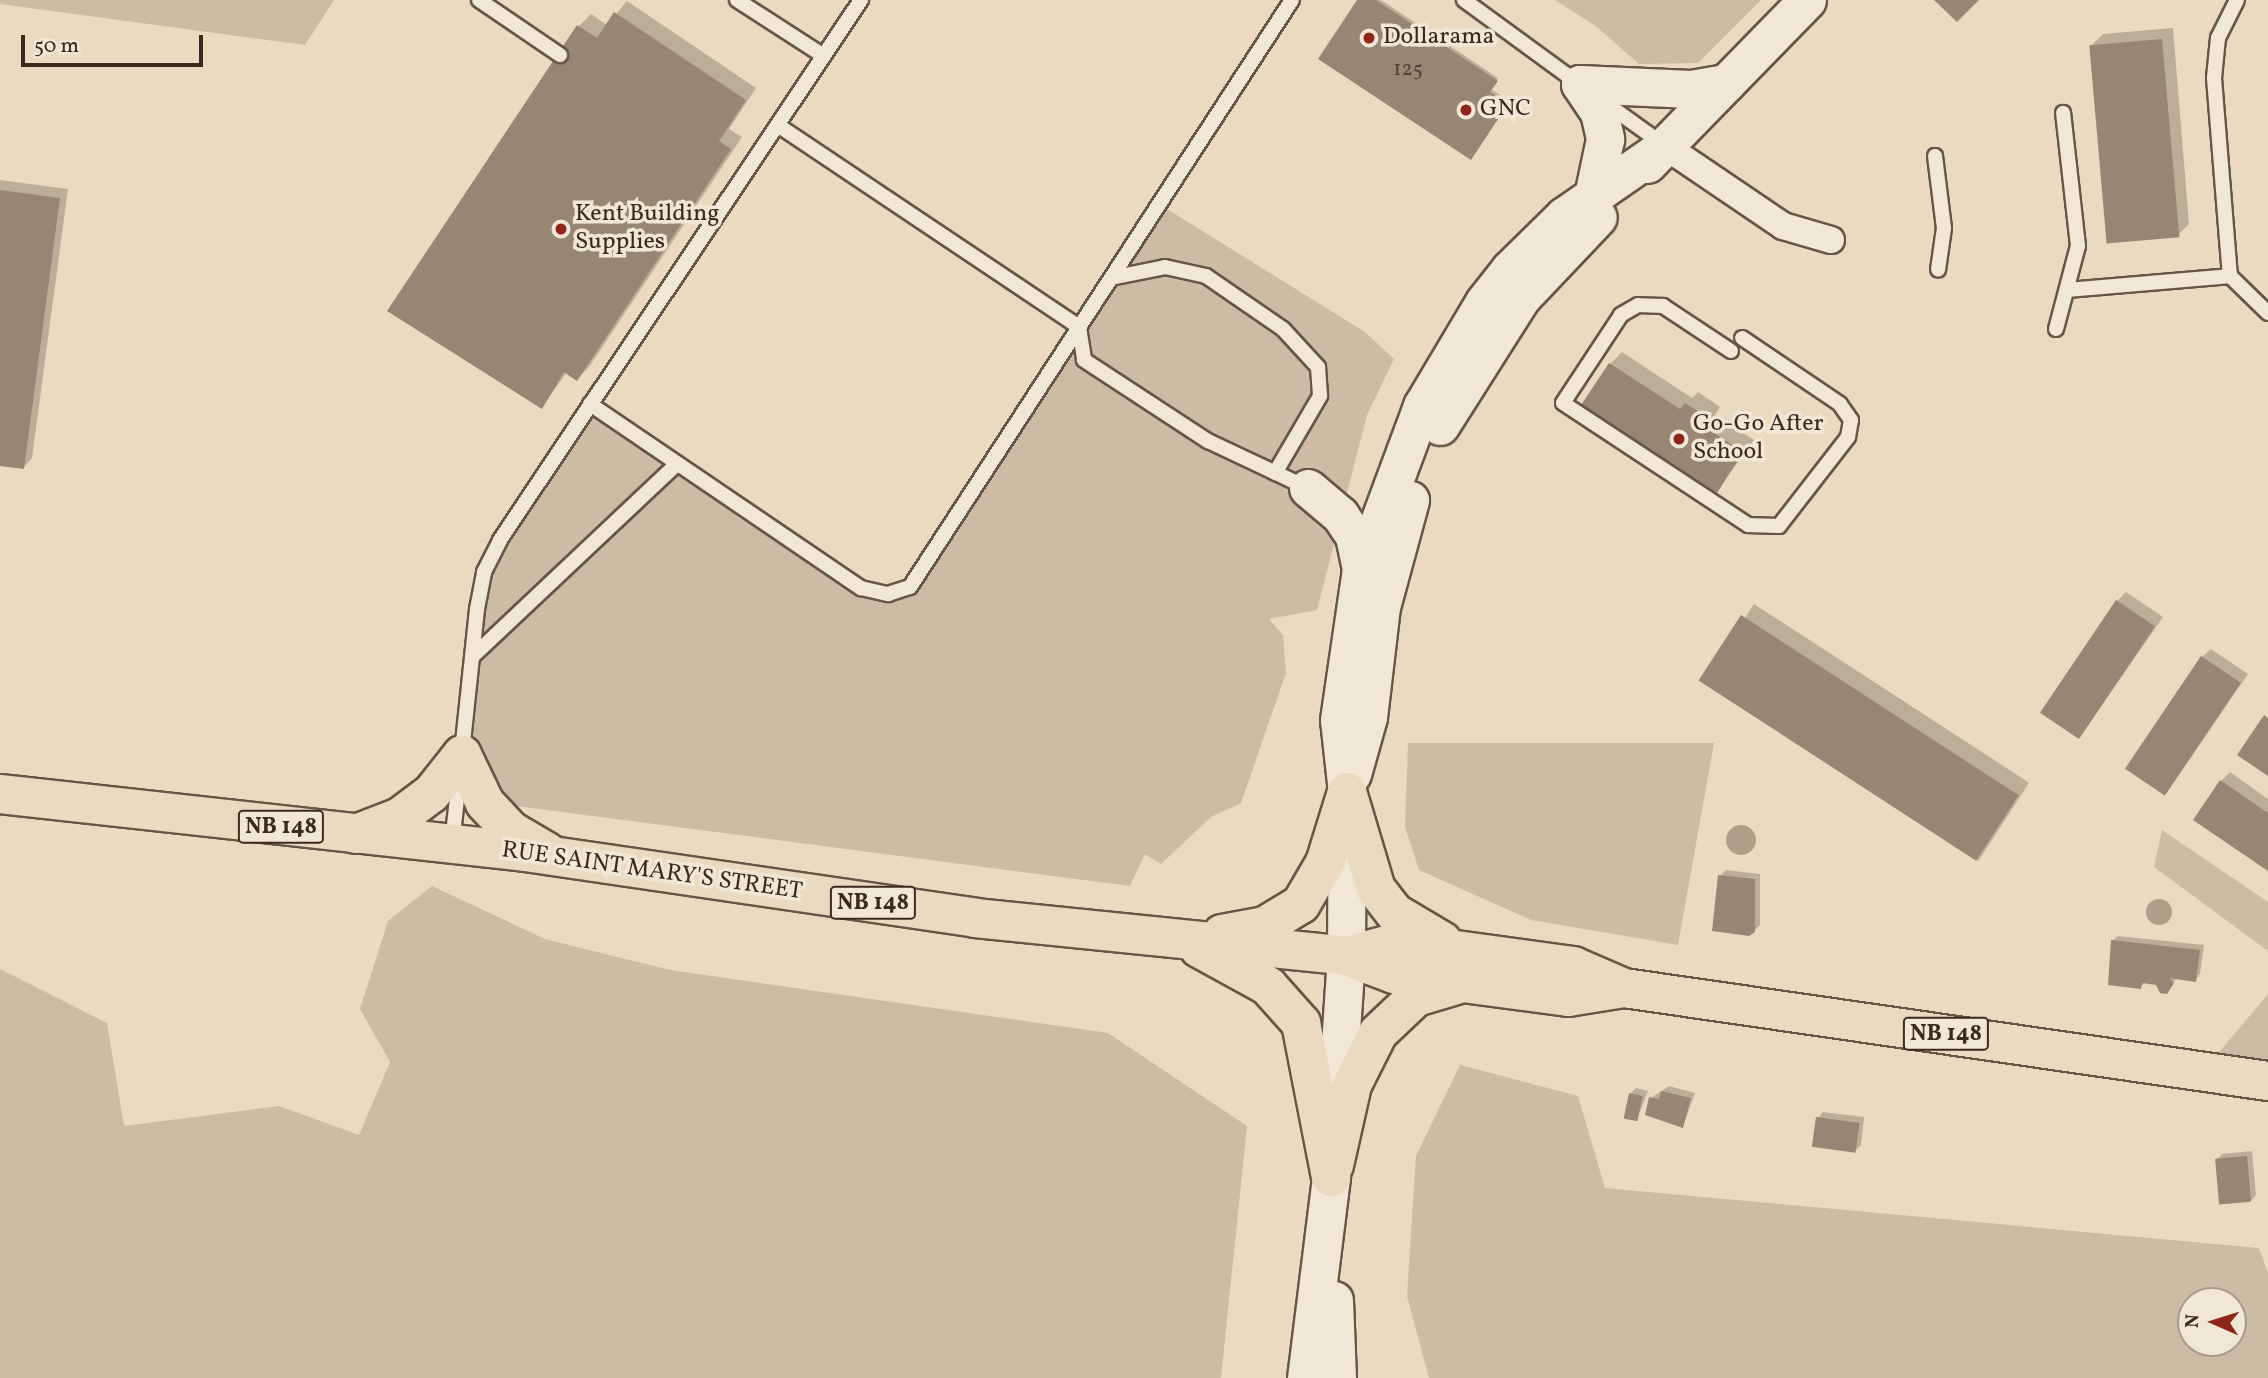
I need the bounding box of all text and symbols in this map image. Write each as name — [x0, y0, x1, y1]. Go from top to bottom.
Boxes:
scale bar — [24, 21, 206, 65]
place label: Dollarama — [1383, 24, 1495, 52]
marker: Dollarama — [1361, 30, 1377, 46]
text: 50 m — [34, 32, 79, 61]
house number: 125 — [1393, 57, 1423, 83]
place label: GNC — [1480, 96, 1531, 124]
marker: GNC — [1458, 102, 1474, 118]
place label: Kent Building Supplies — [575, 201, 719, 257]
marker: Kent Building Supplies — [553, 221, 569, 237]
place label: Go-Go After School — [1693, 411, 1824, 467]
marker: Go-Go After School — [1671, 431, 1687, 447]
road number: NB 148 — [237, 807, 325, 846]
street label: RUE SAINT MARY'S STREET — [499, 837, 805, 907]
road number: NB 148 — [829, 884, 917, 922]
road number: NB 148 — [1902, 1015, 1990, 1054]
north arrow — [2177, 1287, 2247, 1357]
text: N — [2180, 1313, 2206, 1329]

